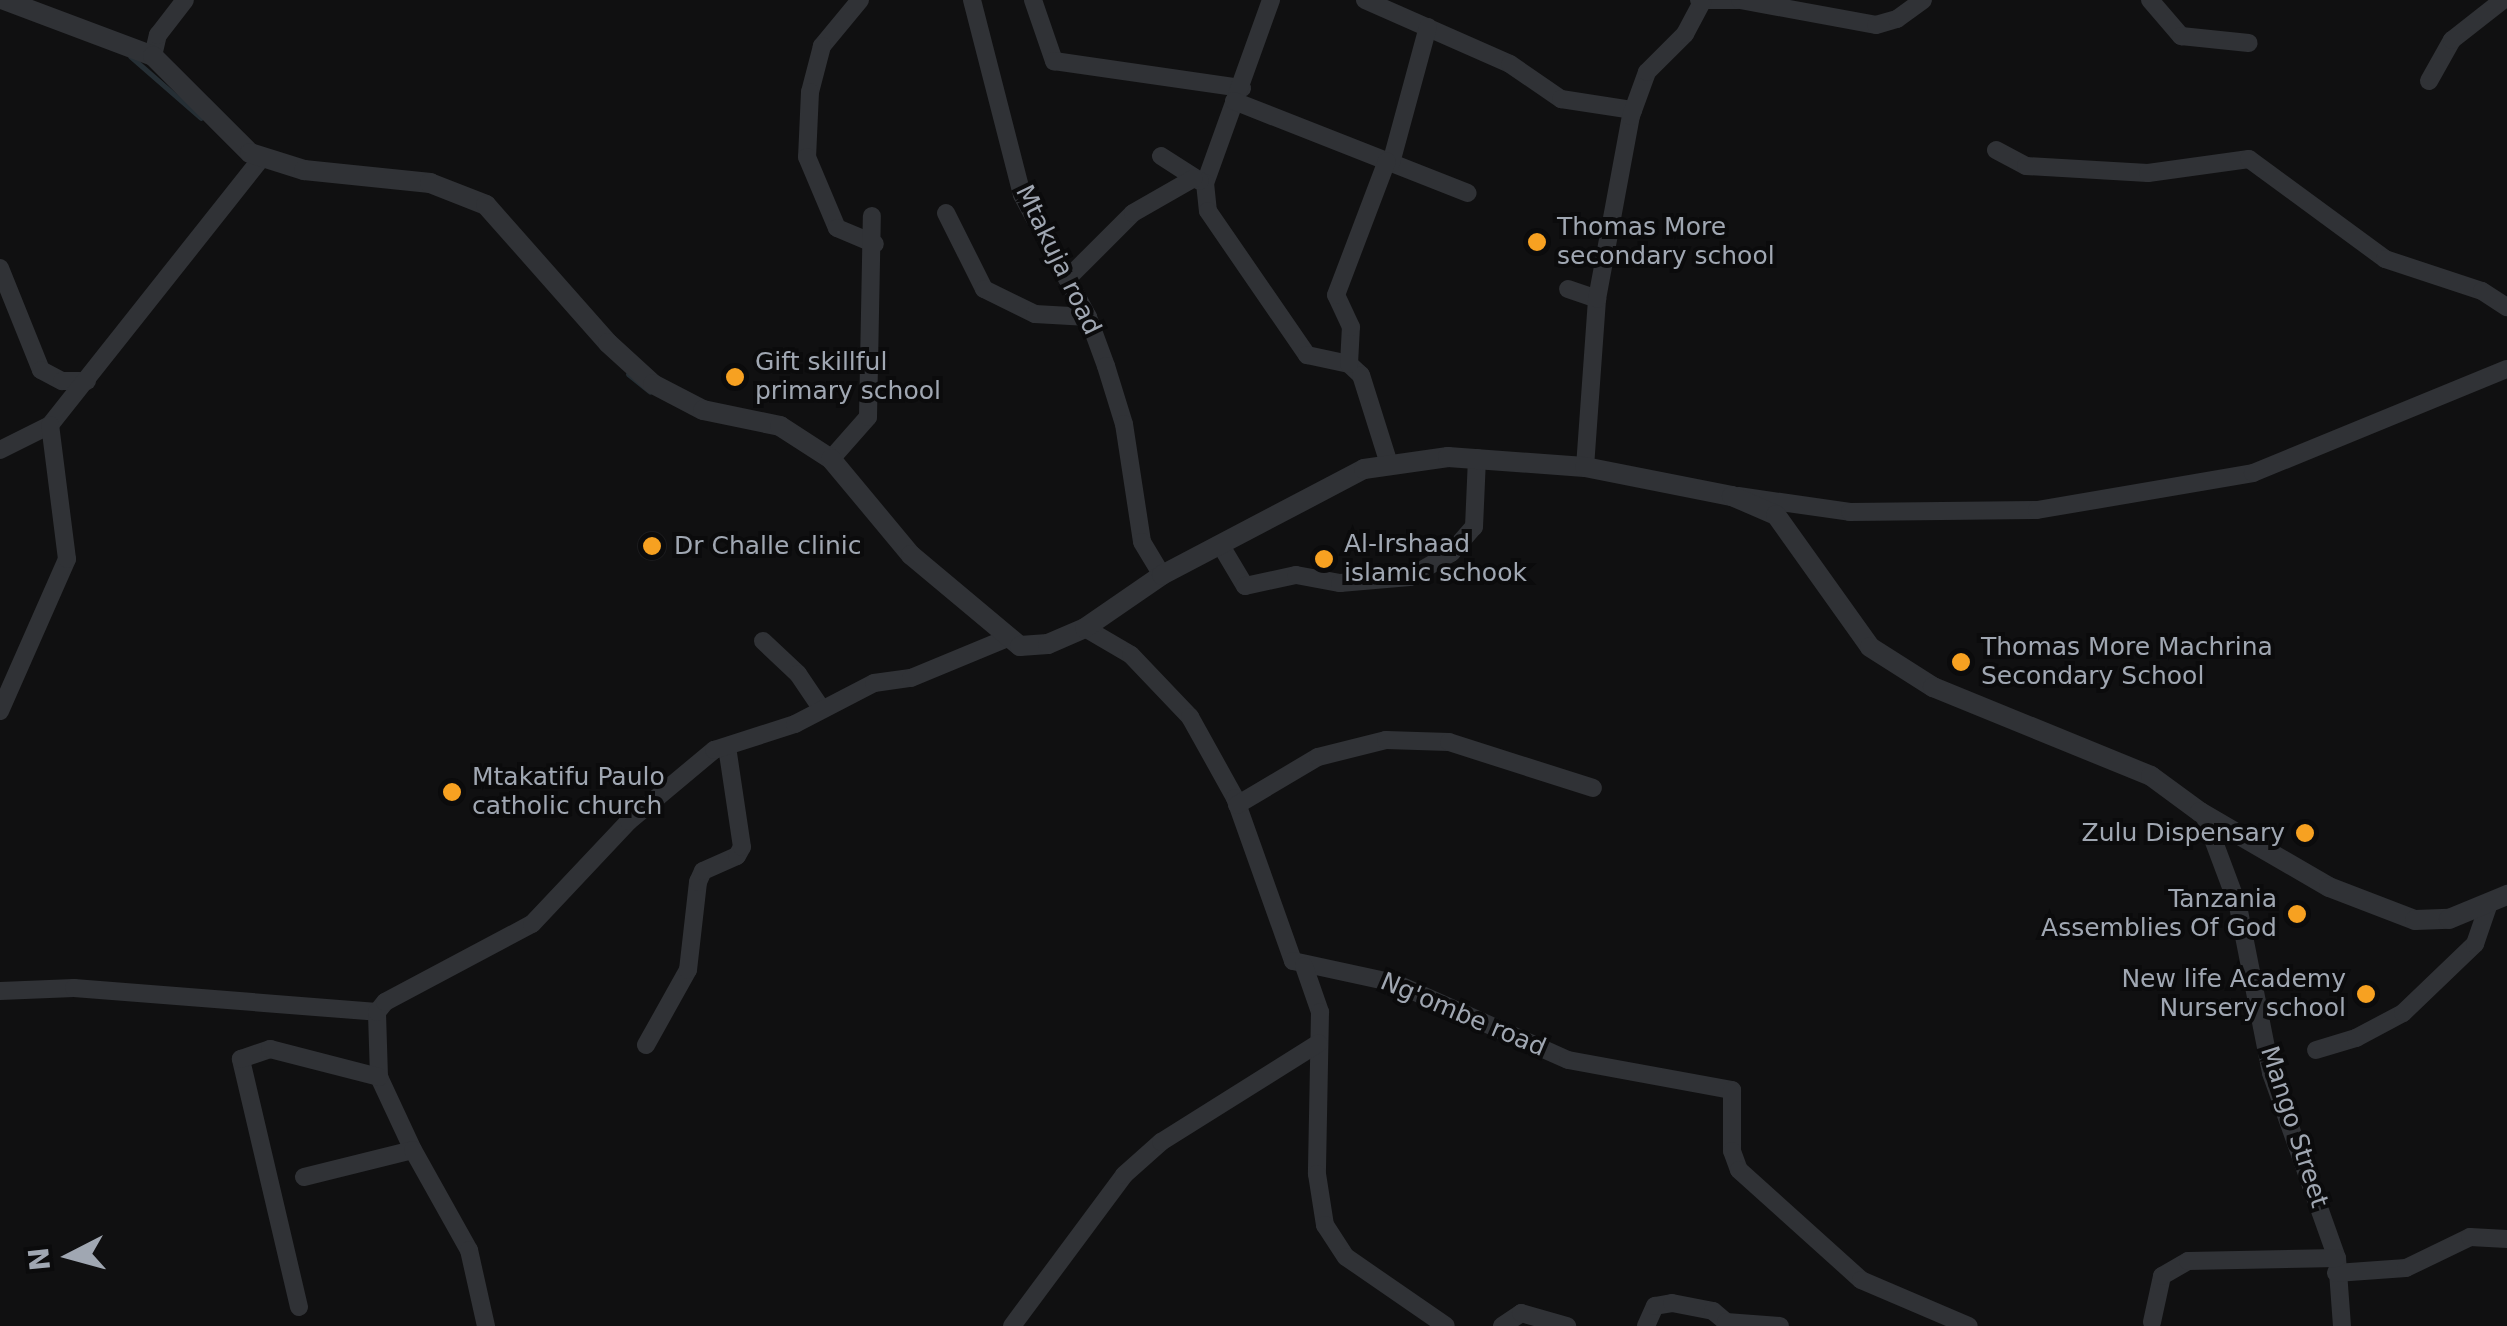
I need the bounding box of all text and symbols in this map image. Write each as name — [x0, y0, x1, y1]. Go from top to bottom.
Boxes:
street label: Mtakuja road — [1009, 180, 1107, 340]
place label: Thomas More secondary school — [1557, 213, 1775, 272]
marker: Thomas More secondary school — [1526, 231, 1548, 253]
place label: Gift skillful primary school — [755, 348, 941, 407]
marker: Gift skillful primary school — [724, 366, 746, 388]
place label: Al-Irshaad islamic schook — [1344, 530, 1527, 589]
place label: Dr Challe clinic — [674, 531, 861, 561]
marker: Dr Challe clinic — [639, 533, 665, 559]
marker: Al-Irshaad islamic schook — [1313, 548, 1335, 570]
place label: Thomas More Machrina Secondary School — [1981, 633, 2273, 692]
marker: Thomas More Machrina Secondary School — [1950, 651, 1972, 673]
place label: Mtakatifu Paulo catholic church — [472, 763, 665, 822]
marker: Mtakatifu Paulo catholic church — [441, 781, 463, 803]
place label: Zulu Dispensary — [2082, 818, 2285, 848]
marker: Zulu Dispensary — [2294, 822, 2316, 844]
place label: Tanzania Assemblies Of God — [2041, 885, 2277, 944]
marker: Tanzania Assemblies Of God — [2286, 903, 2308, 925]
place label: New life Academy Nursery school — [2121, 965, 2346, 1024]
street label: Ng'ombe road — [1376, 967, 1550, 1063]
marker: New life Academy Nursery school — [2355, 983, 2377, 1005]
street label: Mango Street — [2254, 1043, 2334, 1211]
north arrow — [20, 1206, 120, 1306]
text: N — [22, 1246, 57, 1273]

